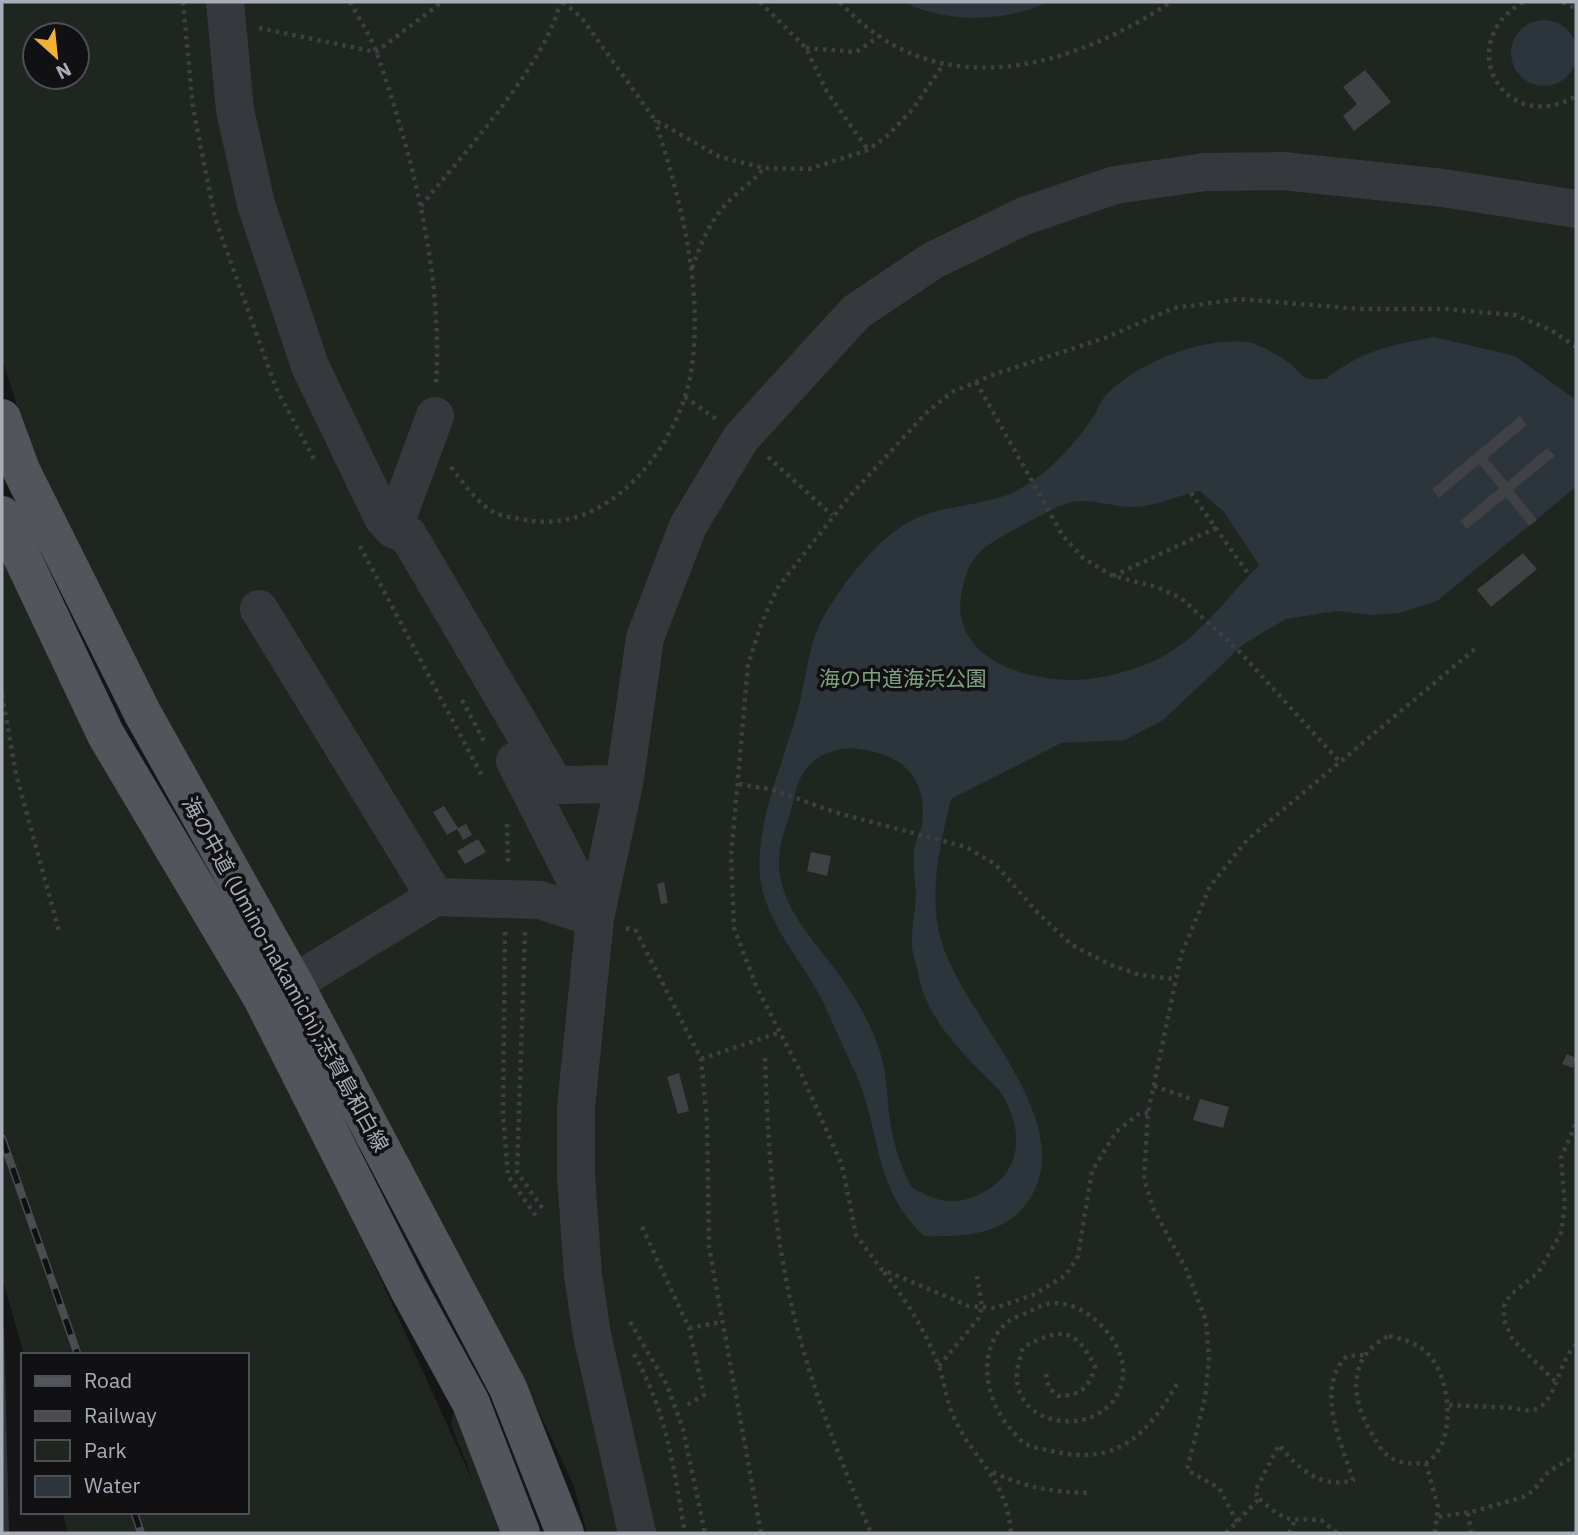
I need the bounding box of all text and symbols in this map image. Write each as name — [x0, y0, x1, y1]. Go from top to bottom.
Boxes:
north arrow — [21, 21, 91, 91]
text: N — [52, 57, 75, 85]
park label: 海の中道海浜公園 — [819, 664, 987, 692]
street label: 海の中道 (Umino-nakamichi);志賀島和白線 — [176, 791, 396, 1157]
legend — [21, 1353, 248, 1514]
text: Road — [84, 1366, 132, 1394]
text: Railway — [84, 1401, 157, 1429]
text: Park — [84, 1436, 127, 1464]
text: Water — [84, 1471, 141, 1499]

